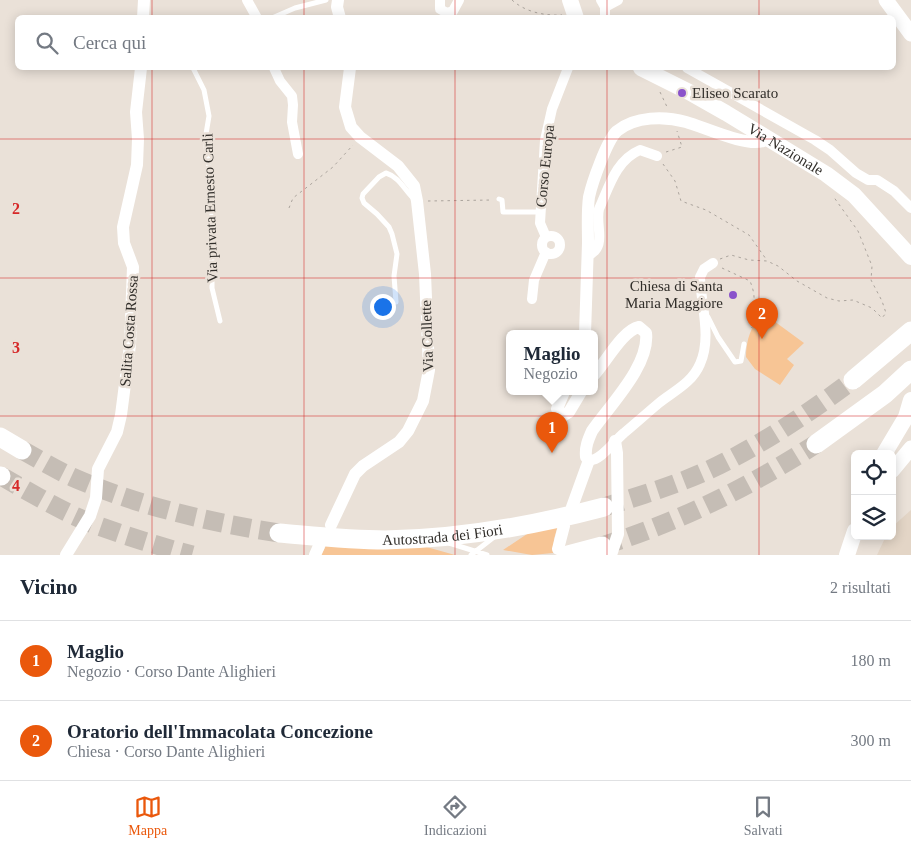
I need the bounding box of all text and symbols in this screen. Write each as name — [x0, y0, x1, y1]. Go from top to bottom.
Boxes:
search box — [15, 15, 896, 70]
icon: search — [33, 29, 61, 57]
text: Cerca qui — [73, 32, 146, 53]
place label: Eliseo Scarato — [692, 85, 778, 101]
marker: Eliseo Scarato — [676, 87, 688, 99]
street label: Via Nazionale — [745, 120, 826, 179]
street label: Corso Europa — [533, 124, 557, 208]
street label: Via privata Ernesto Carli — [199, 133, 221, 283]
text: 2 — [12, 200, 20, 217]
street label: Salita Costa Rossa — [117, 274, 141, 387]
place label: Chiesa di Santa Maria Maggiore — [625, 278, 723, 311]
marker: Chiesa di Santa Maria Maggiore — [727, 289, 739, 301]
your location — [370, 294, 396, 320]
pin: 2 — [746, 298, 778, 339]
street label: Via Collette — [418, 299, 436, 372]
popup — [506, 330, 598, 395]
text: 3 — [12, 339, 20, 356]
text: Maglio — [524, 343, 581, 364]
text: Negozio — [524, 365, 578, 382]
pin: 1 — [536, 412, 568, 453]
map controls — [851, 450, 896, 540]
button: locate — [851, 450, 896, 495]
text: 4 — [12, 477, 20, 494]
button: layers — [851, 495, 896, 540]
street label: Autostrada dei Fiori — [382, 521, 504, 548]
text: Vicino — [20, 575, 78, 599]
text: 2 risultati — [830, 579, 891, 596]
text: Maglio — [67, 641, 124, 662]
text: 1 — [32, 652, 40, 669]
text: 180 m — [851, 652, 891, 669]
text: Negozio · Corso Dante Alighieri — [67, 663, 276, 680]
text: Oratorio dell'Immacolata Concezione — [67, 721, 373, 742]
text: 2 — [32, 732, 40, 749]
text: 300 m — [851, 732, 891, 749]
text: Chiesa · Corso Dante Alighieri — [67, 743, 265, 760]
tab: Mappa — [128, 793, 167, 839]
tab: Indicazioni — [424, 793, 487, 839]
tab: Salvati — [744, 793, 783, 839]

